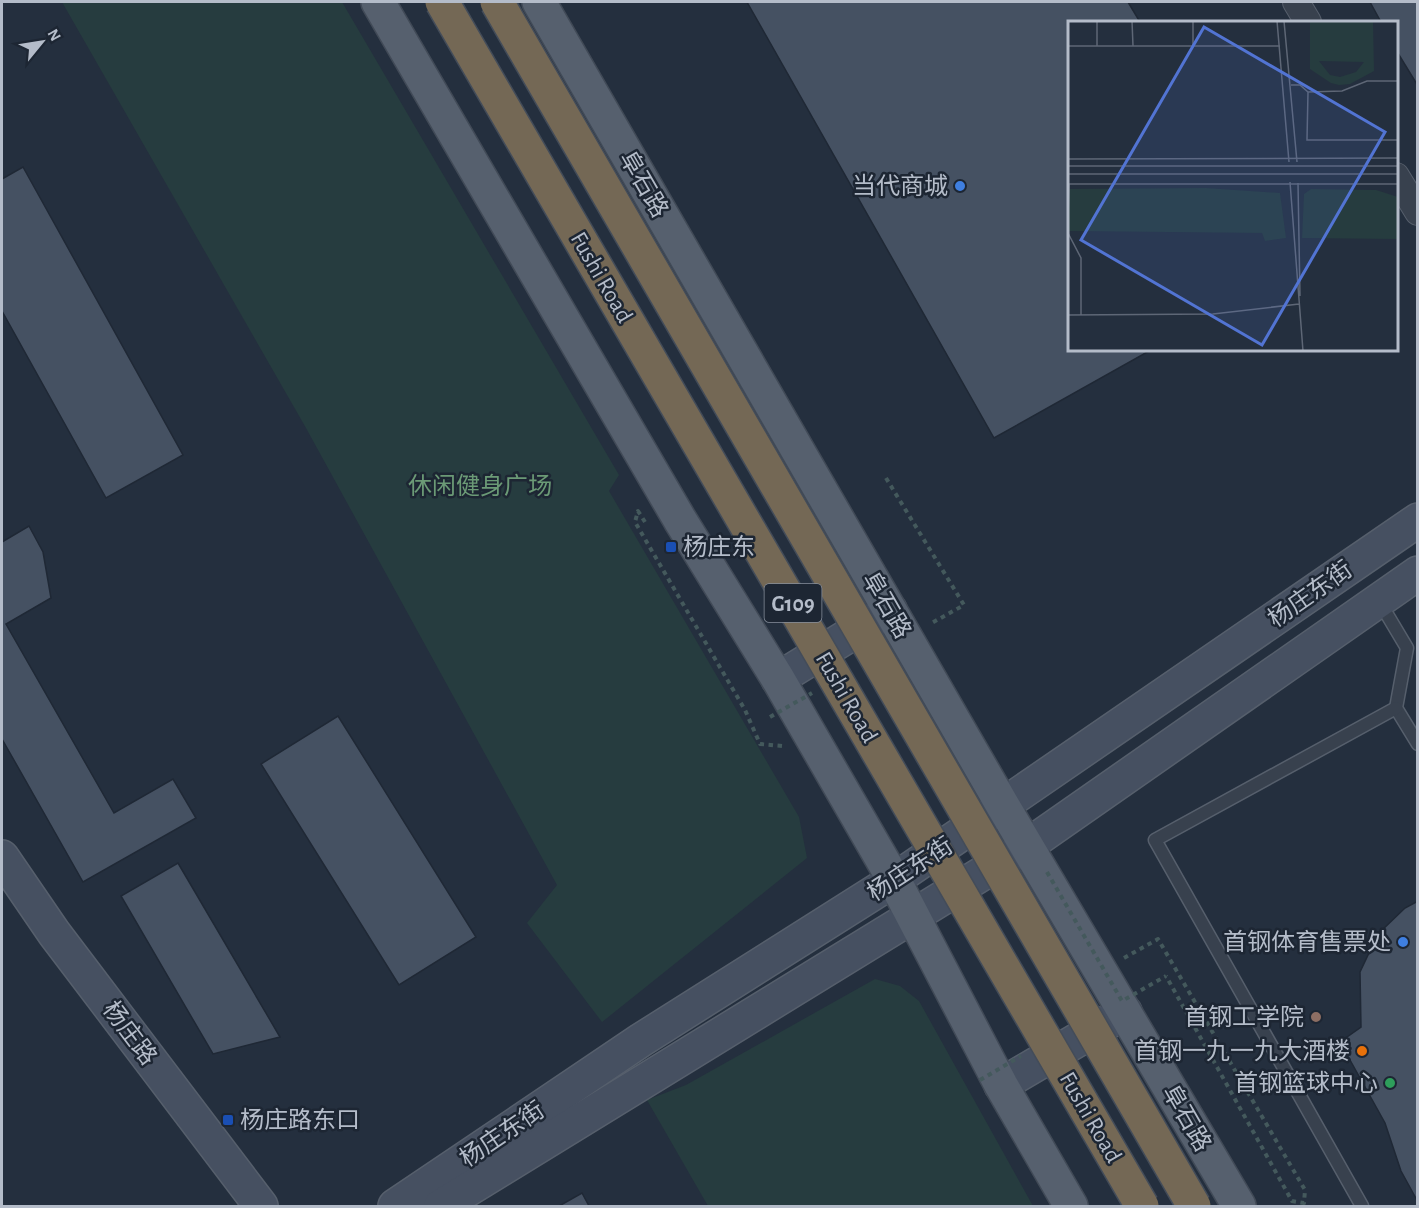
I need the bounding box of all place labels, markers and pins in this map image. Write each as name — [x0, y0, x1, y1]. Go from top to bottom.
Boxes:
place label: 当代商城 — [852, 173, 948, 199]
marker: 当代商城 — [953, 179, 967, 193]
place label: 杨庄东 — [683, 534, 755, 560]
marker: 杨庄东 — [664, 540, 678, 554]
place label: 首钢体育售票处 — [1223, 929, 1391, 955]
marker: 首钢体育售票处 — [1396, 935, 1410, 949]
place label: 首钢工学院 — [1184, 1004, 1304, 1030]
marker: 首钢工学院 — [1309, 1010, 1323, 1024]
place label: 首钢一九一九大酒楼 — [1134, 1038, 1350, 1064]
marker: 首钢一九一九大酒楼 — [1355, 1044, 1369, 1058]
place label: 首钢篮球中心 — [1234, 1070, 1378, 1096]
marker: 首钢篮球中心 — [1383, 1076, 1397, 1090]
place label: 杨庄路东口 — [240, 1107, 360, 1133]
marker: 杨庄路东口 — [221, 1113, 235, 1127]

